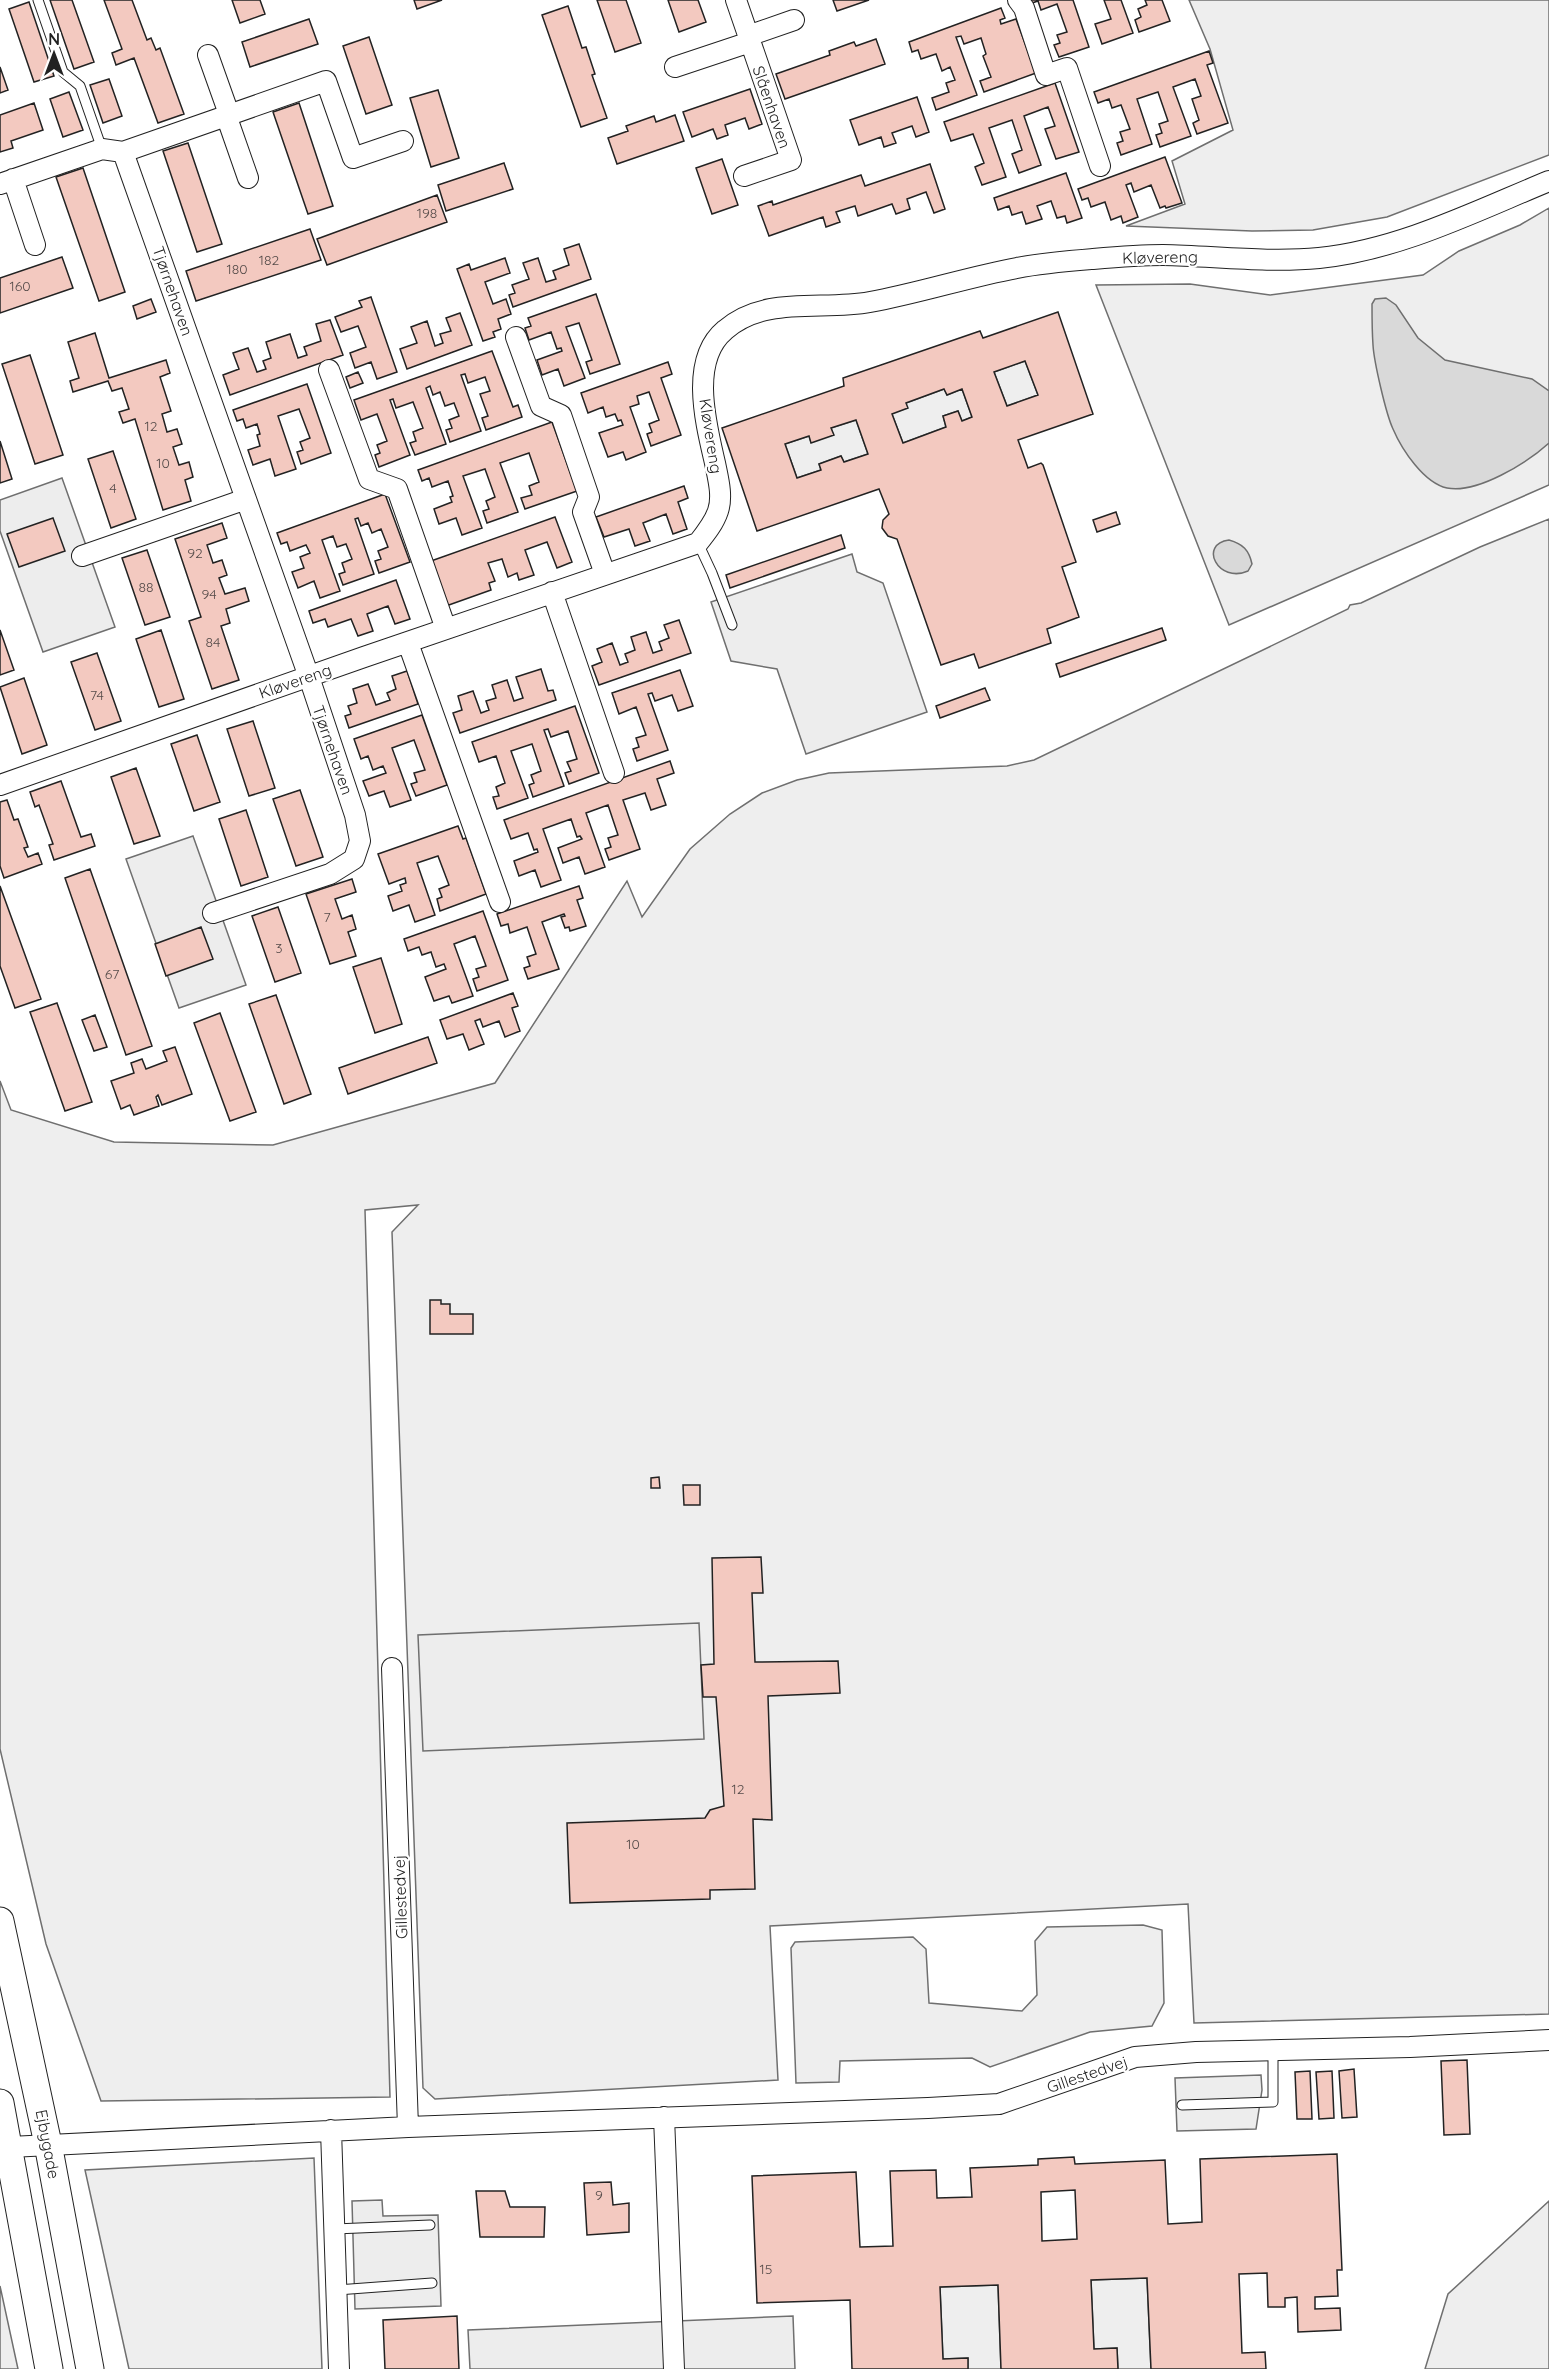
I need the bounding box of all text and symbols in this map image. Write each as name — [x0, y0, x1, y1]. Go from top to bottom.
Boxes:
north arrow — [24, 24, 84, 84]
text: N — [48, 29, 60, 49]
street label: Slåenhaven — [749, 63, 795, 151]
house number: 198 — [417, 204, 437, 222]
street label: Tjørnehaven — [148, 244, 198, 338]
street label: Kløvereng — [1122, 246, 1198, 268]
house number: 182 — [259, 251, 279, 269]
house number: 180 — [226, 260, 248, 278]
house number: 160 — [9, 277, 31, 295]
street label: Kløvereng — [695, 397, 727, 475]
house number: 12 — [145, 417, 158, 435]
house number: 10 — [156, 454, 170, 472]
house number: 4 — [109, 479, 117, 497]
house number: 92 — [187, 544, 203, 562]
house number: 88 — [138, 578, 154, 596]
house number: 94 — [201, 585, 217, 603]
house number: 84 — [206, 633, 220, 651]
street label: Kløvereng — [256, 659, 334, 703]
house number: 74 — [90, 686, 104, 704]
street label: Tjørnehaven — [308, 703, 358, 797]
house number: 7 — [323, 908, 331, 926]
house number: 3 — [275, 939, 283, 957]
house number: 67 — [105, 965, 119, 983]
house number: 12 — [732, 1780, 745, 1798]
house number: 10 — [626, 1835, 640, 1853]
street label: Gillestedvej — [389, 1855, 411, 1939]
street label: Gillestedvej — [1044, 2051, 1130, 2097]
street label: Ejbygade — [31, 2108, 65, 2180]
house number: 9 — [595, 2186, 603, 2204]
house number: 15 — [760, 2260, 772, 2278]

